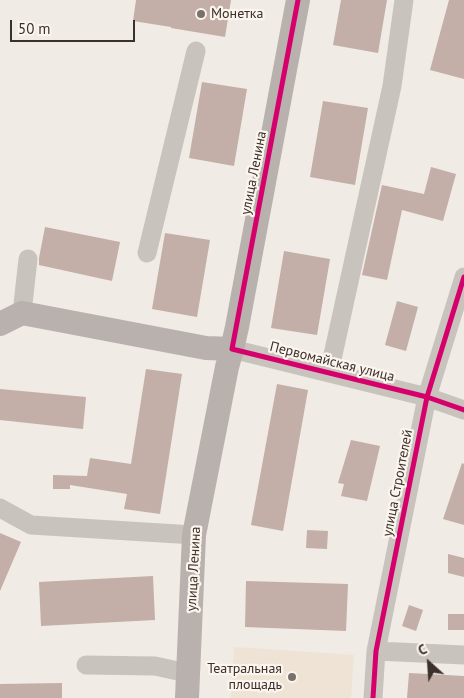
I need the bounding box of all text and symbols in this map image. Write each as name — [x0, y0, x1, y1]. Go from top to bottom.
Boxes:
place label: Монетка — [211, 6, 263, 22]
marker: Монетка — [195, 8, 207, 20]
scale bar — [12, 10, 138, 42]
text: 50 m — [18, 19, 51, 38]
street label: улица Ленина — [238, 130, 270, 216]
street label: Первомайская улица — [268, 338, 396, 386]
street label: улица Строителей — [379, 428, 417, 538]
street label: улица Ленина — [183, 526, 205, 612]
north arrow — [404, 638, 454, 688]
text: С — [415, 640, 430, 659]
place label: Театральная площадь — [207, 661, 282, 694]
marker: Театральная площадь — [286, 671, 298, 683]

